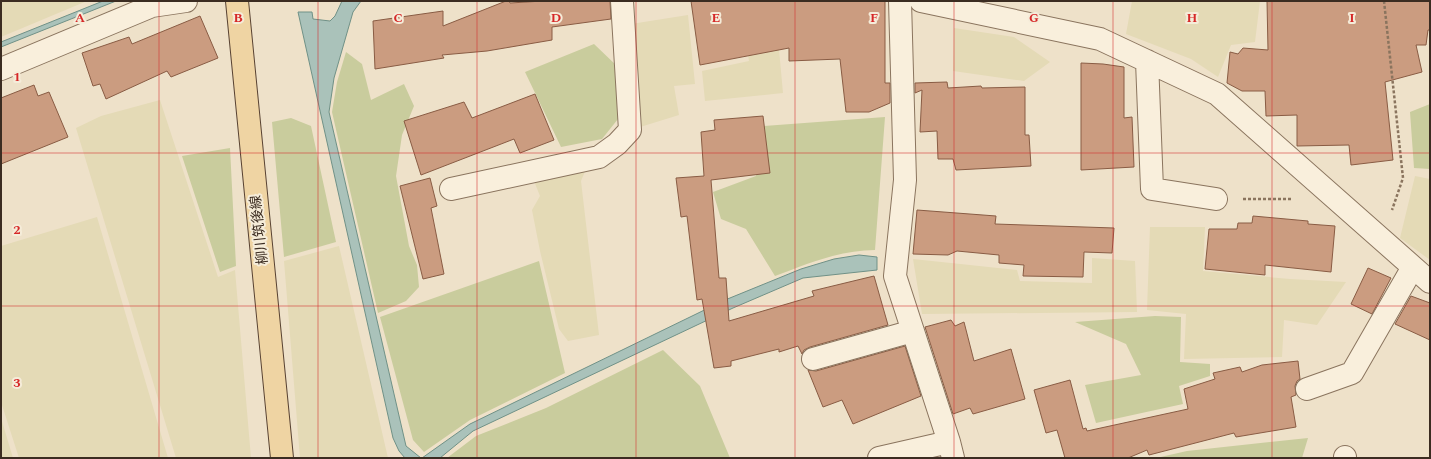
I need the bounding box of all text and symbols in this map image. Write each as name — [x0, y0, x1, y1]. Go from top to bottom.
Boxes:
text: A — [75, 8, 85, 28]
text: B — [233, 8, 243, 28]
text: C — [393, 8, 403, 28]
text: D — [551, 8, 561, 28]
text: E — [712, 8, 721, 28]
text: F — [870, 8, 878, 28]
text: G — [1029, 8, 1039, 28]
text: H — [1187, 8, 1198, 28]
text: I — [1349, 8, 1355, 28]
text: 1 — [13, 67, 21, 87]
street label: 柳川筑後線 — [245, 194, 273, 266]
text: 2 — [13, 220, 21, 240]
text: 3 — [13, 373, 21, 393]

